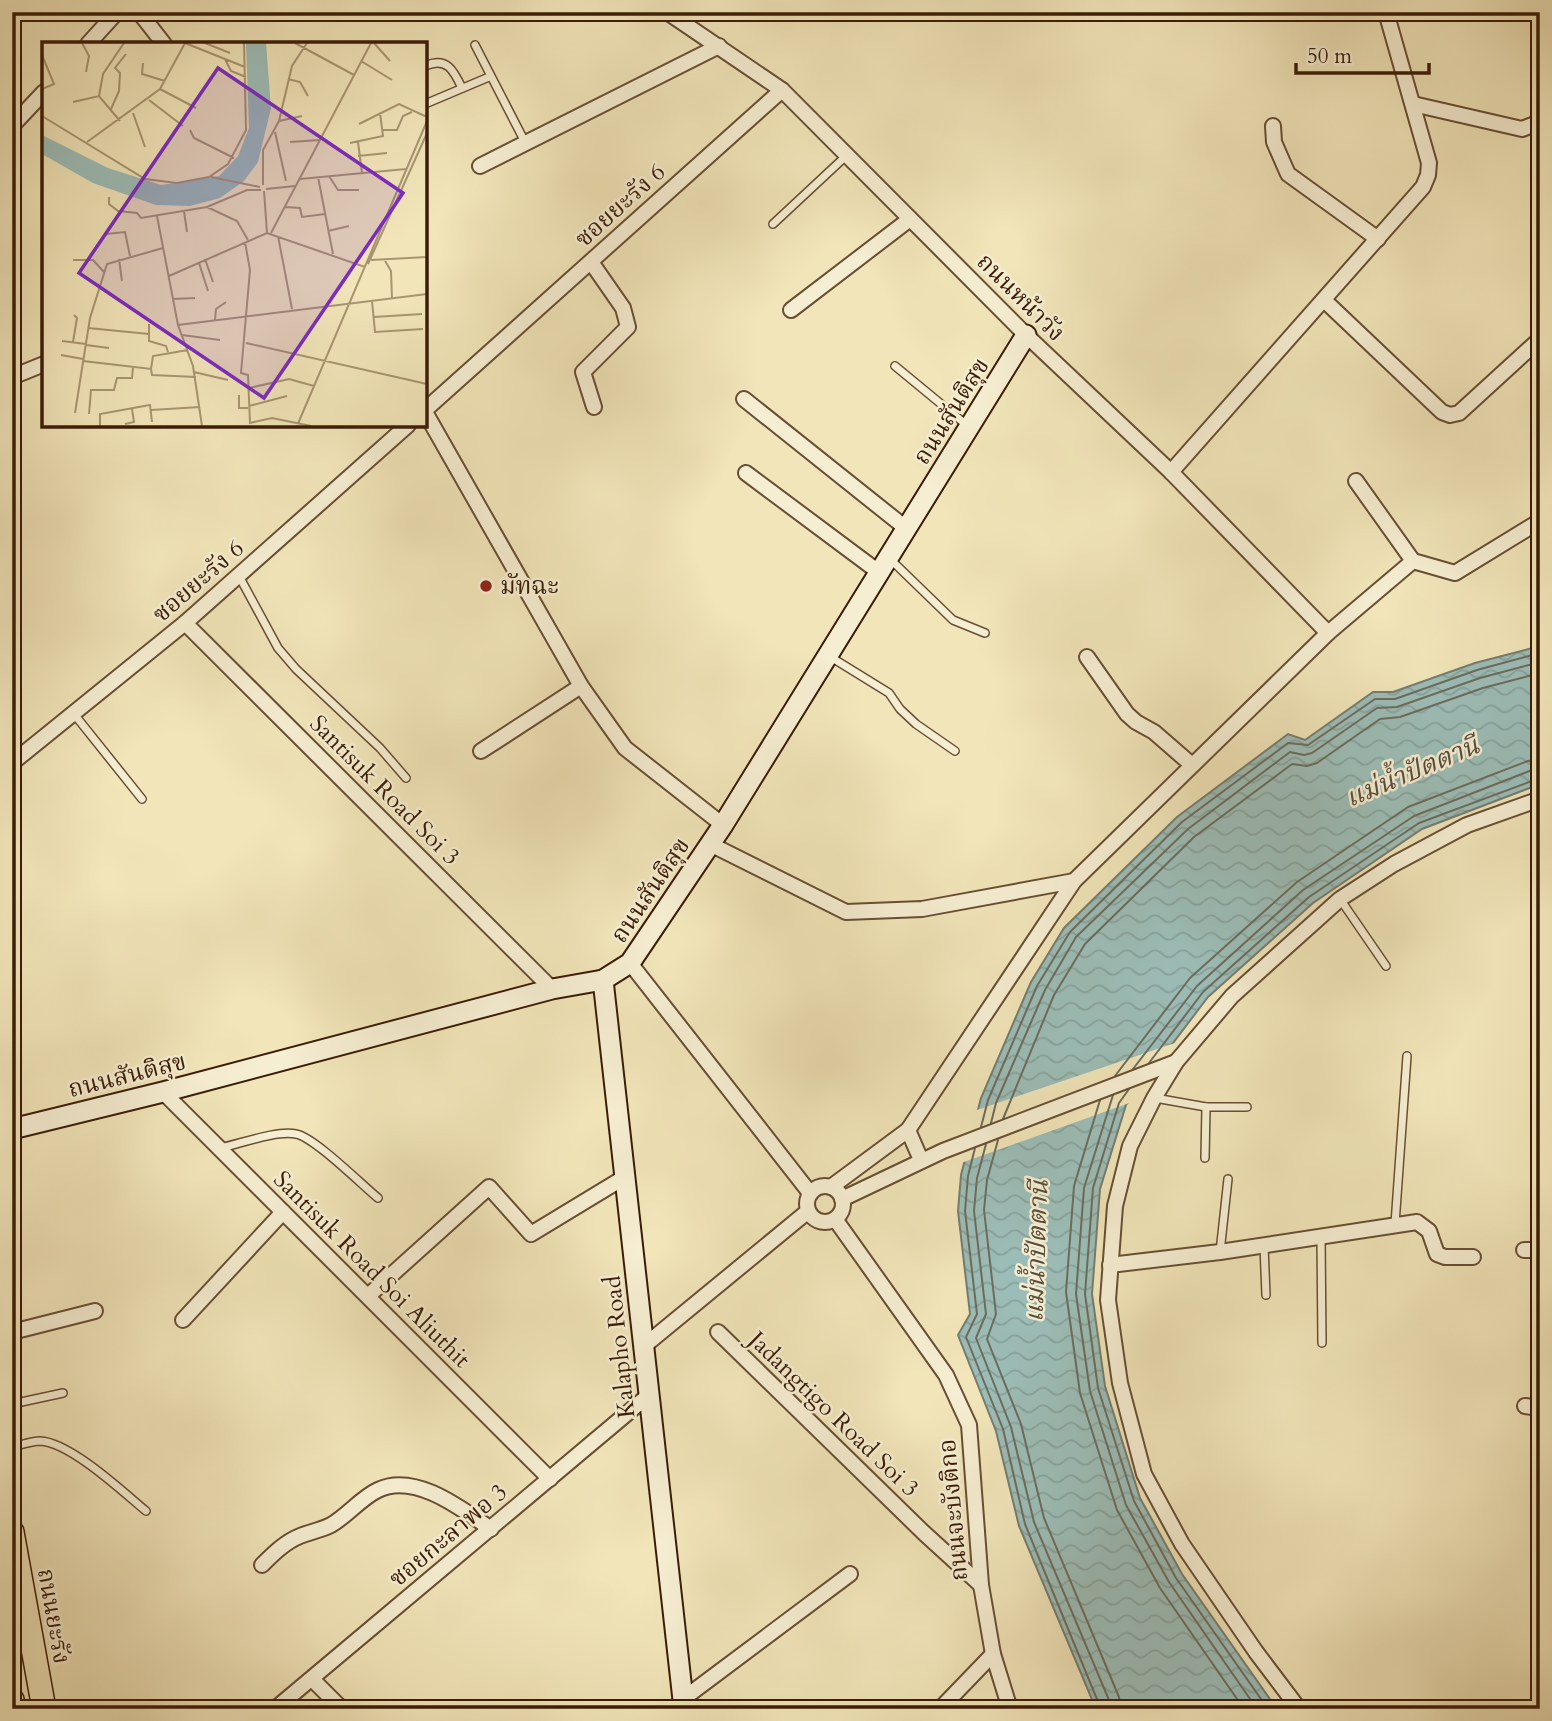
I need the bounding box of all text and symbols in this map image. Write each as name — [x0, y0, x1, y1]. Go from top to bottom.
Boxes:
scale bar — [1296, 32, 1430, 76]
inset map — [42, 42, 427, 427]
text: 50 m — [1307, 42, 1352, 71]
street label: ซอยยะรัง 6 — [568, 156, 673, 255]
street label: ถนนหน้าวัง — [969, 246, 1072, 349]
street label: ถนนสันติสุข — [905, 351, 997, 471]
street label: ซอยยะรัง 6 — [145, 532, 251, 630]
place label: มัทฉะ — [500, 570, 559, 603]
marker: มัทฉะ — [478, 578, 494, 594]
street label: Santisuk Road Soi 3 — [302, 708, 467, 873]
water label: แม่น้ำปัตตานี — [1339, 725, 1486, 815]
street label: ถนนสันติสุข — [603, 831, 698, 949]
street label: ถนนสันติสุข — [65, 1045, 190, 1106]
street label: Santisuk Road Soi Aliuthit — [266, 1163, 478, 1376]
water label: แม่น้ำปัตตานี — [1015, 1178, 1057, 1323]
street label: Kalapho Road — [596, 1274, 643, 1420]
street label: Jadangtigo Road Soi 3 — [739, 1322, 926, 1505]
street label: ถนนจะบังติกอ — [931, 1438, 976, 1582]
street label: ซอยกะลาพอ 3 — [382, 1476, 515, 1595]
street label: ถนนยะรัง — [29, 1566, 78, 1666]

